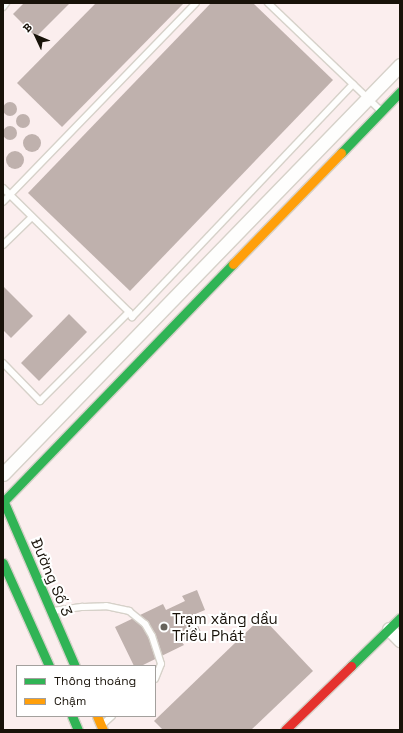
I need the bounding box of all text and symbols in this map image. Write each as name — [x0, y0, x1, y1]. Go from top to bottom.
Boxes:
north arrow — [16, 16, 56, 56]
text: B — [20, 20, 35, 35]
street label: Đường Số 3 — [28, 535, 76, 619]
place label: Trạm xăng dầu Triều Phát — [172, 609, 278, 644]
marker: Trạm xăng dầu Triều Phát — [159, 622, 169, 632]
legend — [16, 665, 156, 717]
text: Thông thoáng — [54, 673, 136, 689]
text: Chậm — [54, 693, 86, 709]

